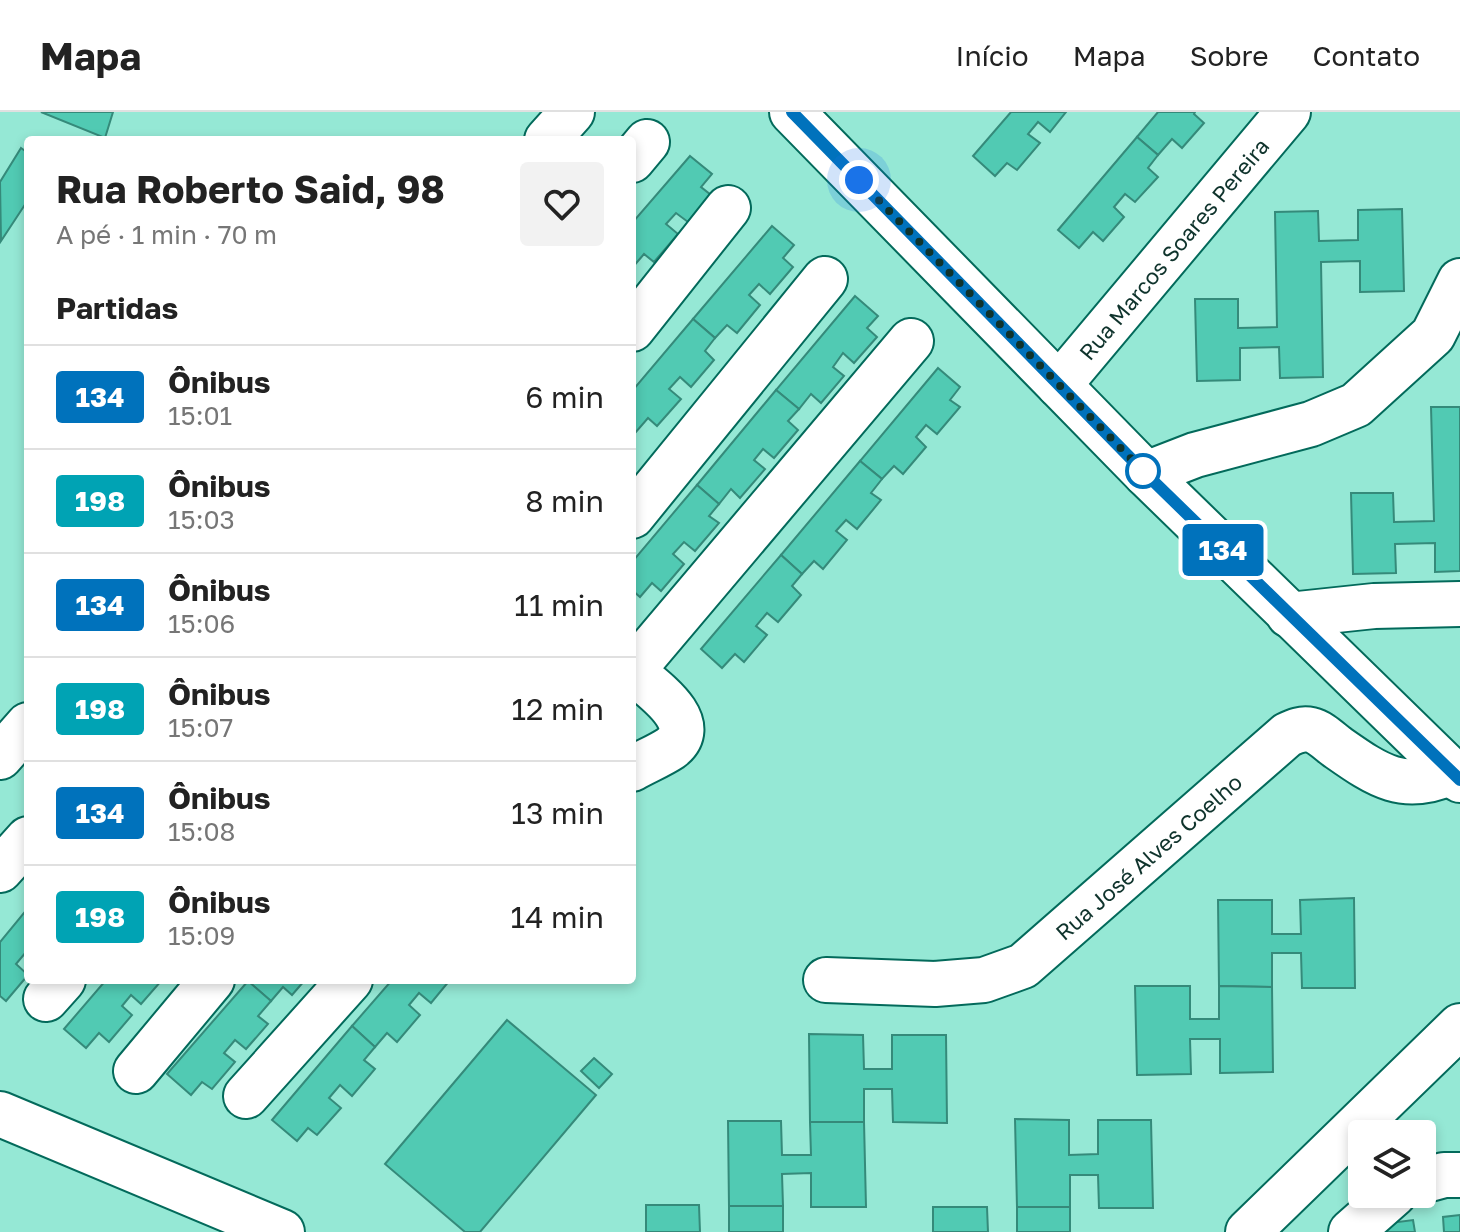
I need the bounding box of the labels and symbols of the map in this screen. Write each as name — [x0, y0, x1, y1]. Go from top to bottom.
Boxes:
street label: Rua Marcos Soares Pereira — [1073, 132, 1274, 365]
your location — [839, 160, 879, 200]
unlabelled marker — [1126, 454, 1160, 488]
line badge: 134 — [1177, 524, 1269, 576]
street label: Rua José Alves Coelho — [1049, 768, 1247, 945]

